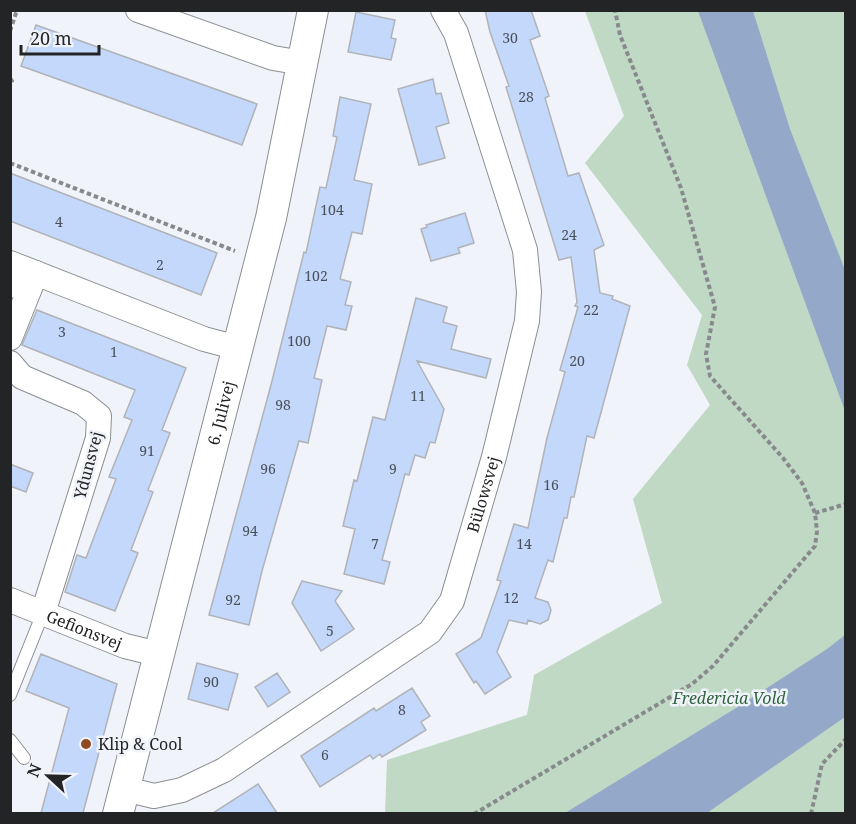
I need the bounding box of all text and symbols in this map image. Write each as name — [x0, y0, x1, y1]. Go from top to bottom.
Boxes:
scale bar — [21, 18, 99, 56]
text: 20 m — [30, 26, 72, 50]
house number: 30 — [502, 28, 518, 47]
house number: 28 — [518, 87, 534, 106]
house number: 104 — [320, 200, 344, 219]
house number: 4 — [55, 212, 63, 231]
house number: 24 — [561, 225, 577, 244]
house number: 2 — [156, 255, 164, 274]
house number: 102 — [304, 266, 328, 285]
house number: 22 — [583, 300, 599, 319]
house number: 3 — [58, 322, 66, 341]
house number: 100 — [287, 331, 311, 350]
house number: 1 — [110, 342, 118, 361]
house number: 20 — [569, 351, 585, 370]
street label: 6. Julivej — [202, 378, 240, 448]
house number: 11 — [410, 386, 426, 405]
house number: 98 — [275, 395, 291, 414]
street label: Ydunsvej — [68, 429, 108, 502]
house number: 91 — [139, 441, 155, 460]
street label: Bülowsvej — [462, 454, 505, 535]
house number: 96 — [260, 459, 276, 478]
house number: 9 — [389, 459, 397, 478]
house number: 16 — [543, 475, 559, 494]
house number: 94 — [242, 521, 258, 540]
house number: 7 — [371, 534, 379, 553]
house number: 14 — [516, 534, 532, 553]
house number: 12 — [503, 588, 519, 607]
house number: 92 — [225, 590, 241, 609]
street label: Gefionsvej — [43, 605, 126, 655]
house number: 5 — [326, 621, 334, 640]
house number: 90 — [203, 672, 219, 691]
park label: Fredericia Vold — [671, 687, 786, 709]
house number: 8 — [398, 700, 406, 719]
place label: Klip & Cool — [98, 733, 183, 755]
marker: Klip & Cool — [79, 737, 93, 751]
house number: 6 — [321, 745, 329, 764]
north arrow — [18, 746, 78, 806]
text: N — [22, 760, 47, 780]

